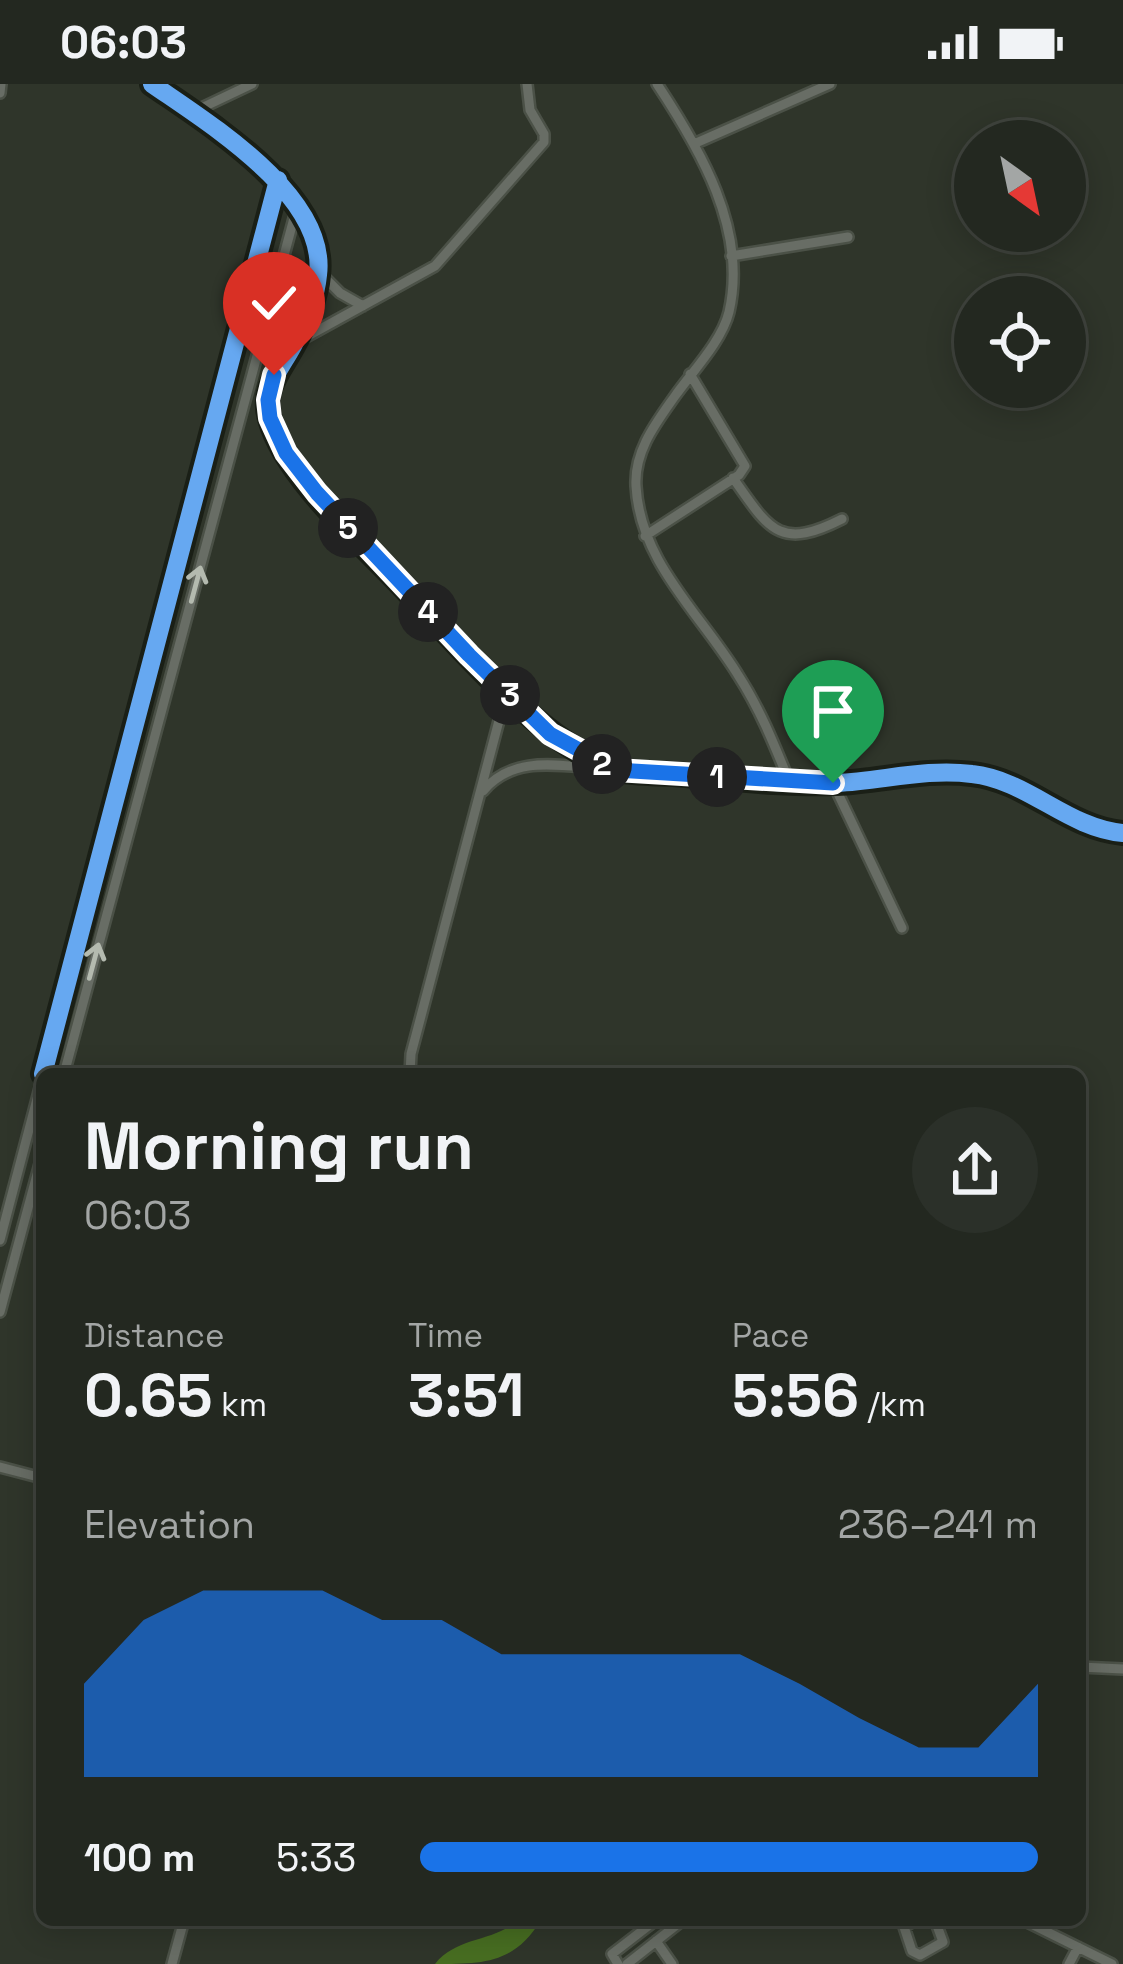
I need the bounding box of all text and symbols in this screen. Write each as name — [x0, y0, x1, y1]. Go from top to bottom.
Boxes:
text: 06:03 — [60, 14, 187, 71]
north arrow — [954, 120, 1086, 252]
map controls — [954, 120, 1086, 408]
pin — [223, 252, 325, 375]
icon: check — [241, 270, 307, 336]
button: locate — [954, 276, 1086, 408]
pin: 5 — [318, 498, 378, 558]
text: 5 — [338, 507, 358, 549]
one-way arrow — [186, 566, 208, 604]
pin: 4 — [398, 582, 458, 642]
text: 4 — [418, 591, 439, 633]
pin — [782, 660, 884, 783]
pin: 3 — [480, 665, 540, 725]
text: 3 — [500, 674, 520, 716]
icon: arrive — [800, 678, 866, 744]
pin: 2 — [572, 734, 632, 794]
text: 2 — [592, 743, 612, 785]
pin: 1 — [687, 747, 747, 807]
text: 1 — [710, 756, 724, 798]
one-way arrow — [85, 943, 107, 981]
text: Morning run — [84, 1104, 474, 1188]
button: share — [912, 1107, 1038, 1233]
text: 06:03 — [84, 1191, 191, 1240]
text: Distance — [84, 1315, 225, 1357]
text: Time — [408, 1315, 483, 1357]
text: Pace — [732, 1315, 809, 1357]
text: 0.65 — [84, 1357, 213, 1434]
text: 3:51 — [408, 1357, 524, 1434]
text: 5:56 — [732, 1357, 859, 1434]
text: km — [213, 1384, 267, 1426]
text: /km — [859, 1384, 926, 1426]
text: Elevation — [84, 1500, 255, 1549]
text: 236–241 m — [838, 1500, 1038, 1549]
text: 100 m — [84, 1833, 195, 1882]
text: 5:33 — [276, 1833, 356, 1882]

